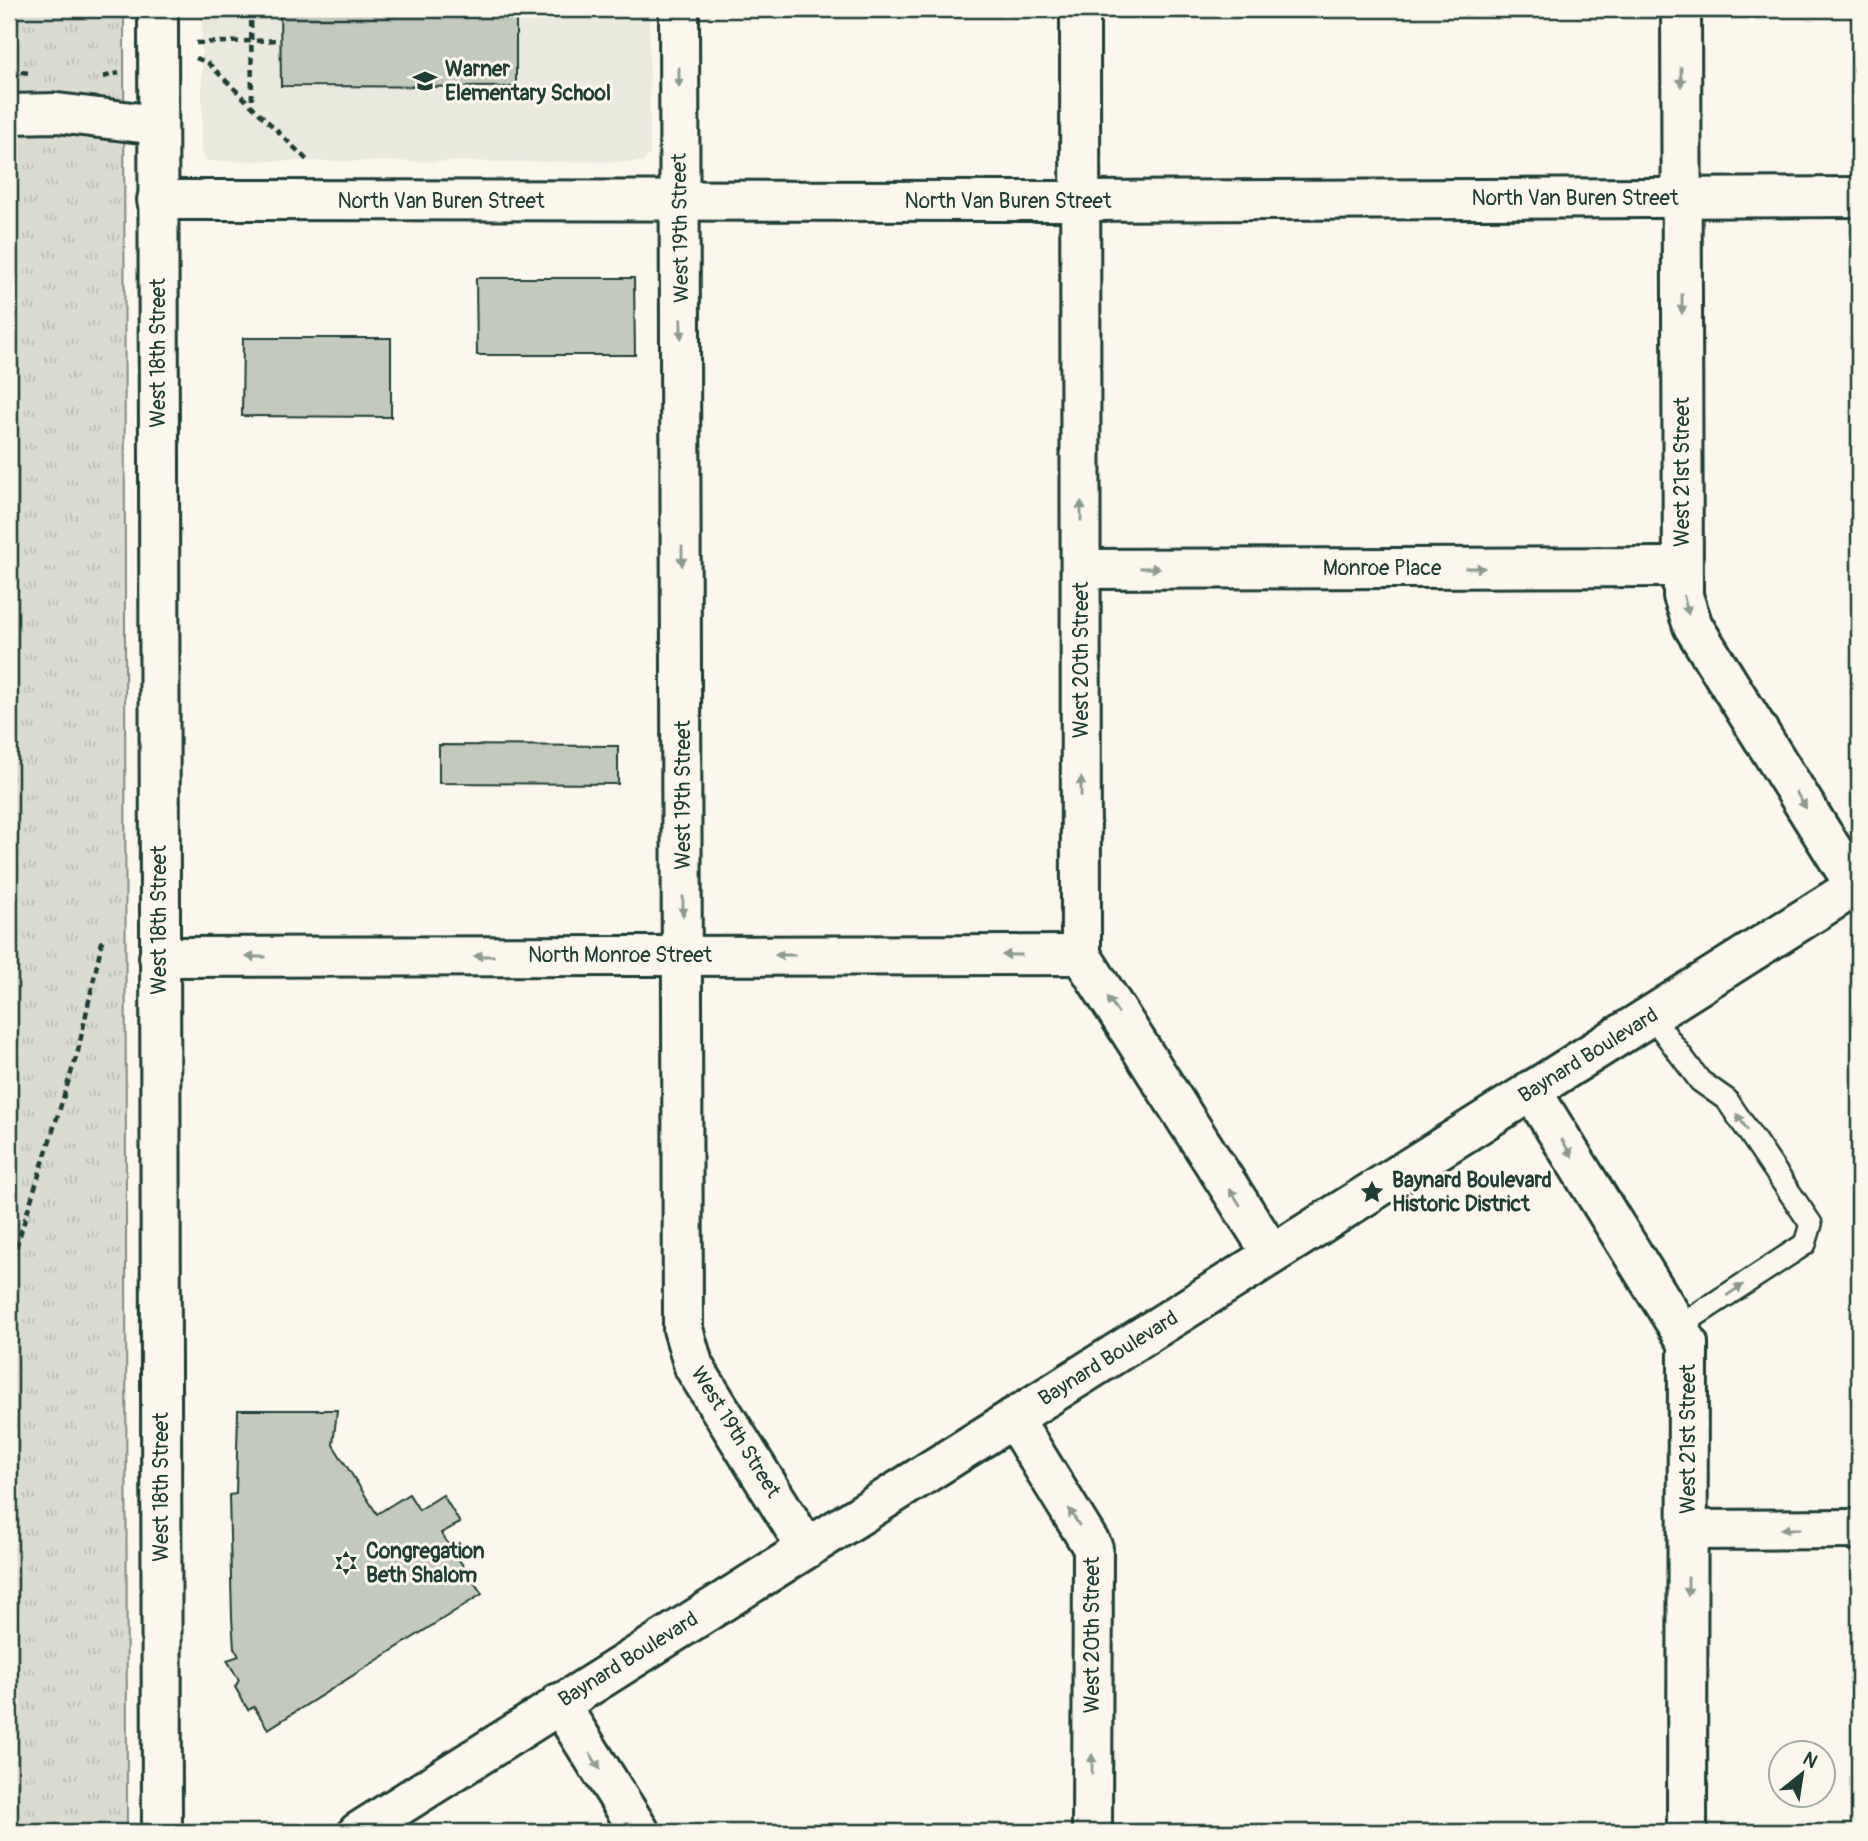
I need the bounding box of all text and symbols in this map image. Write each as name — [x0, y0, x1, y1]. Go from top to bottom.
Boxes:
place label: Warner Elementary School — [445, 56, 611, 107]
one-way arrow — [673, 66, 685, 88]
one-way arrow — [1675, 66, 1687, 88]
school or university icon: Warner Elementary School — [411, 67, 439, 95]
street label: West 19th Street — [666, 152, 695, 303]
street label: North Van Buren Street — [1472, 185, 1679, 212]
street label: North Van Buren Street — [338, 188, 545, 215]
street label: North Van Buren Street — [905, 188, 1112, 215]
street label: West 18th Street — [145, 278, 172, 428]
one-way arrow — [1676, 294, 1688, 316]
one-way arrow — [676, 318, 687, 340]
street label: West 21st Street — [1669, 396, 1696, 547]
one-way arrow — [1075, 499, 1087, 521]
one-way arrow — [676, 546, 688, 568]
street label: Monroe Place — [1323, 555, 1442, 582]
one-way arrow — [1139, 562, 1161, 574]
one-way arrow — [1464, 562, 1486, 574]
street label: West 20th Street — [1068, 581, 1095, 738]
one-way arrow — [1681, 594, 1692, 616]
street label: West 19th Street — [670, 720, 697, 870]
one-way arrow — [1075, 776, 1087, 798]
one-way arrow — [1795, 791, 1808, 810]
street label: West 18th Street — [146, 845, 173, 995]
one-way arrow — [677, 896, 689, 918]
street label: North Monroe Street — [528, 942, 713, 969]
one-way arrow — [774, 949, 796, 961]
one-way arrow — [1001, 949, 1023, 961]
one-way arrow — [473, 950, 495, 962]
one-way arrow — [245, 951, 267, 963]
one-way arrow — [1106, 996, 1119, 1015]
street label: Baynard Boulevard — [1513, 1002, 1663, 1109]
one-way arrow — [1735, 1113, 1749, 1131]
one-way arrow — [1560, 1138, 1573, 1157]
place label: Baynard Boulevard Historic District — [1392, 1167, 1552, 1218]
place icon: Baynard Boulevard Historic District — [1358, 1178, 1386, 1206]
one-way arrow — [1229, 1187, 1242, 1206]
one-way arrow — [1726, 1283, 1744, 1297]
street label: Baynard Boulevard — [1033, 1305, 1183, 1412]
street label: West 19th Street — [685, 1362, 787, 1503]
street label: West 21st Street — [1675, 1363, 1702, 1514]
street label: West 18th Street — [148, 1412, 175, 1562]
one-way arrow — [1068, 1508, 1081, 1527]
one-way arrow — [1780, 1523, 1802, 1535]
place label: Congregation Beth Shalom — [366, 1538, 485, 1589]
synagogue icon: Congregation Beth Shalom — [332, 1549, 360, 1577]
street label: West 20th Street — [1079, 1556, 1106, 1713]
one-way arrow — [1682, 1575, 1694, 1597]
street label: Baynard Boulevard — [553, 1606, 703, 1713]
north arrow — [1766, 1740, 1836, 1810]
text: N — [1798, 1747, 1822, 1774]
one-way arrow — [589, 1751, 602, 1771]
one-way arrow — [1086, 1753, 1098, 1775]

